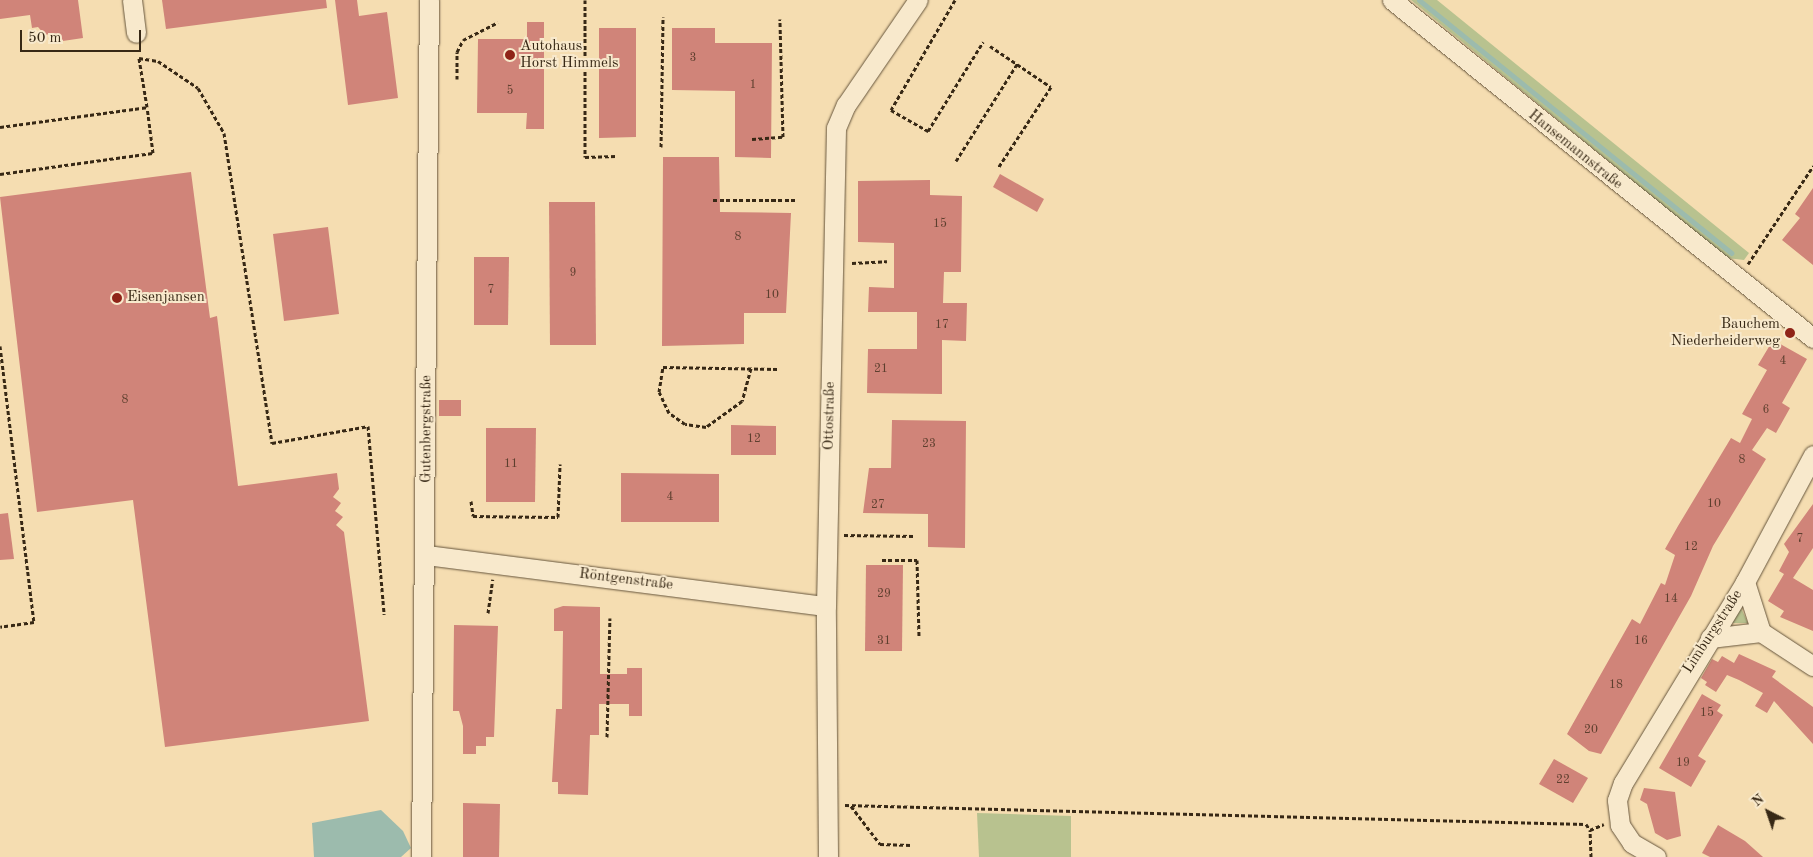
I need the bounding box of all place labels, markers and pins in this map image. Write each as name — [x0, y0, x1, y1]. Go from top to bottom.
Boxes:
place label: Autohaus Horst Himmels — [520, 37, 619, 72]
marker: Autohaus Horst Himmels — [504, 49, 516, 61]
place label: Eisenjansen — [127, 289, 205, 307]
marker: Eisenjansen — [111, 292, 123, 304]
place label: Bauchem Niederheiderweg — [1671, 315, 1780, 350]
marker: Bauchem Niederheiderweg — [1784, 327, 1796, 339]

